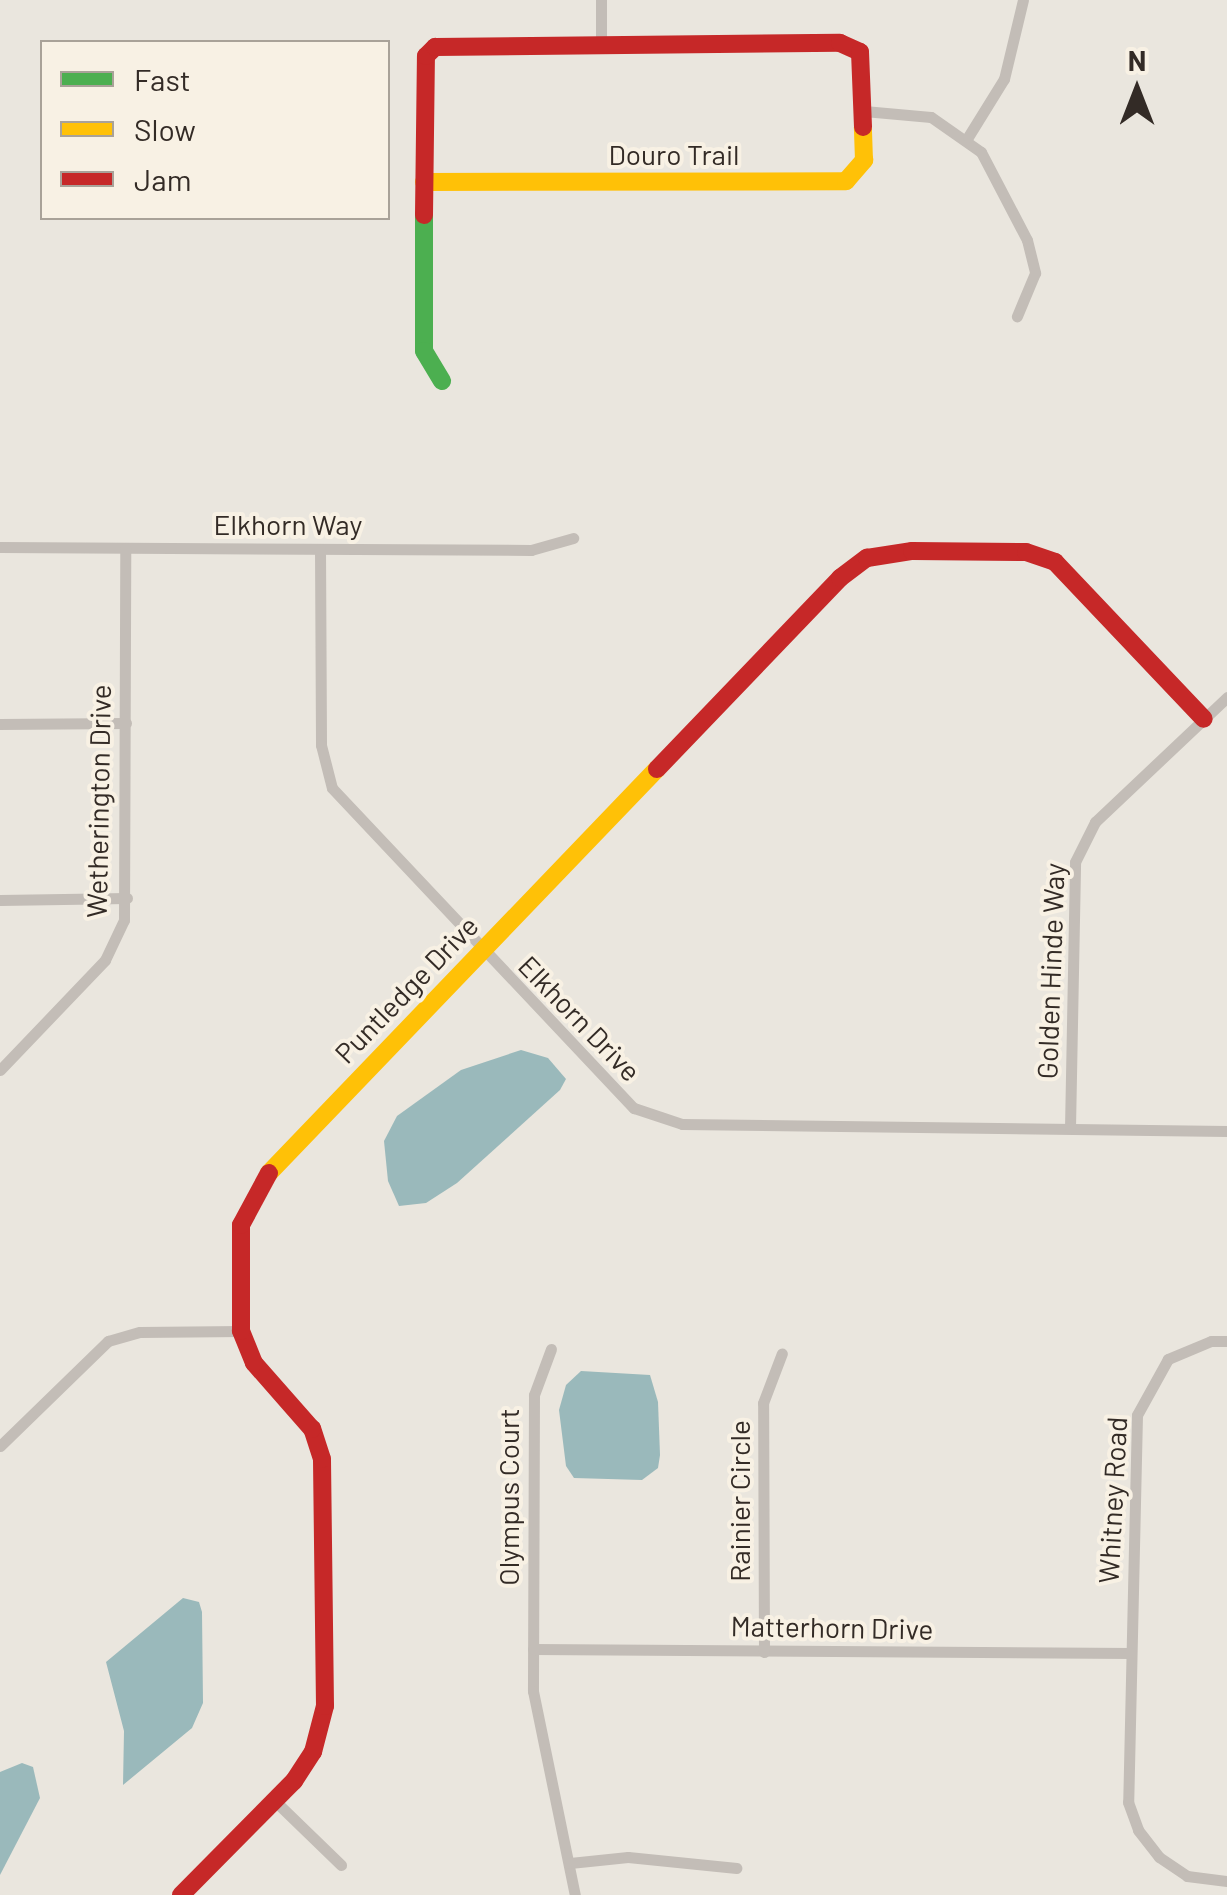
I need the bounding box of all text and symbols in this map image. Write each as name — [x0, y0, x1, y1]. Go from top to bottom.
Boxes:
legend — [40, 40, 390, 220]
north arrow — [1087, 40, 1187, 140]
text: N — [1128, 43, 1146, 77]
text: Fast — [134, 61, 191, 97]
text: Slow — [134, 111, 196, 147]
street label: Douro Trail — [609, 137, 739, 171]
text: Jam — [134, 161, 191, 197]
street label: Elkhorn Way — [214, 507, 362, 541]
street label: Wetherington Drive — [79, 684, 117, 918]
street label: Golden Hinde Way — [1029, 862, 1071, 1080]
street label: Puntledge Drive — [327, 908, 485, 1070]
street label: Elkhorn Drive — [512, 948, 648, 1088]
street label: Olympus Court — [491, 1408, 525, 1586]
street label: Whitney Road — [1091, 1416, 1133, 1584]
street label: Rainier Circle — [722, 1420, 756, 1582]
street label: Matterhorn Drive — [730, 1608, 934, 1646]

